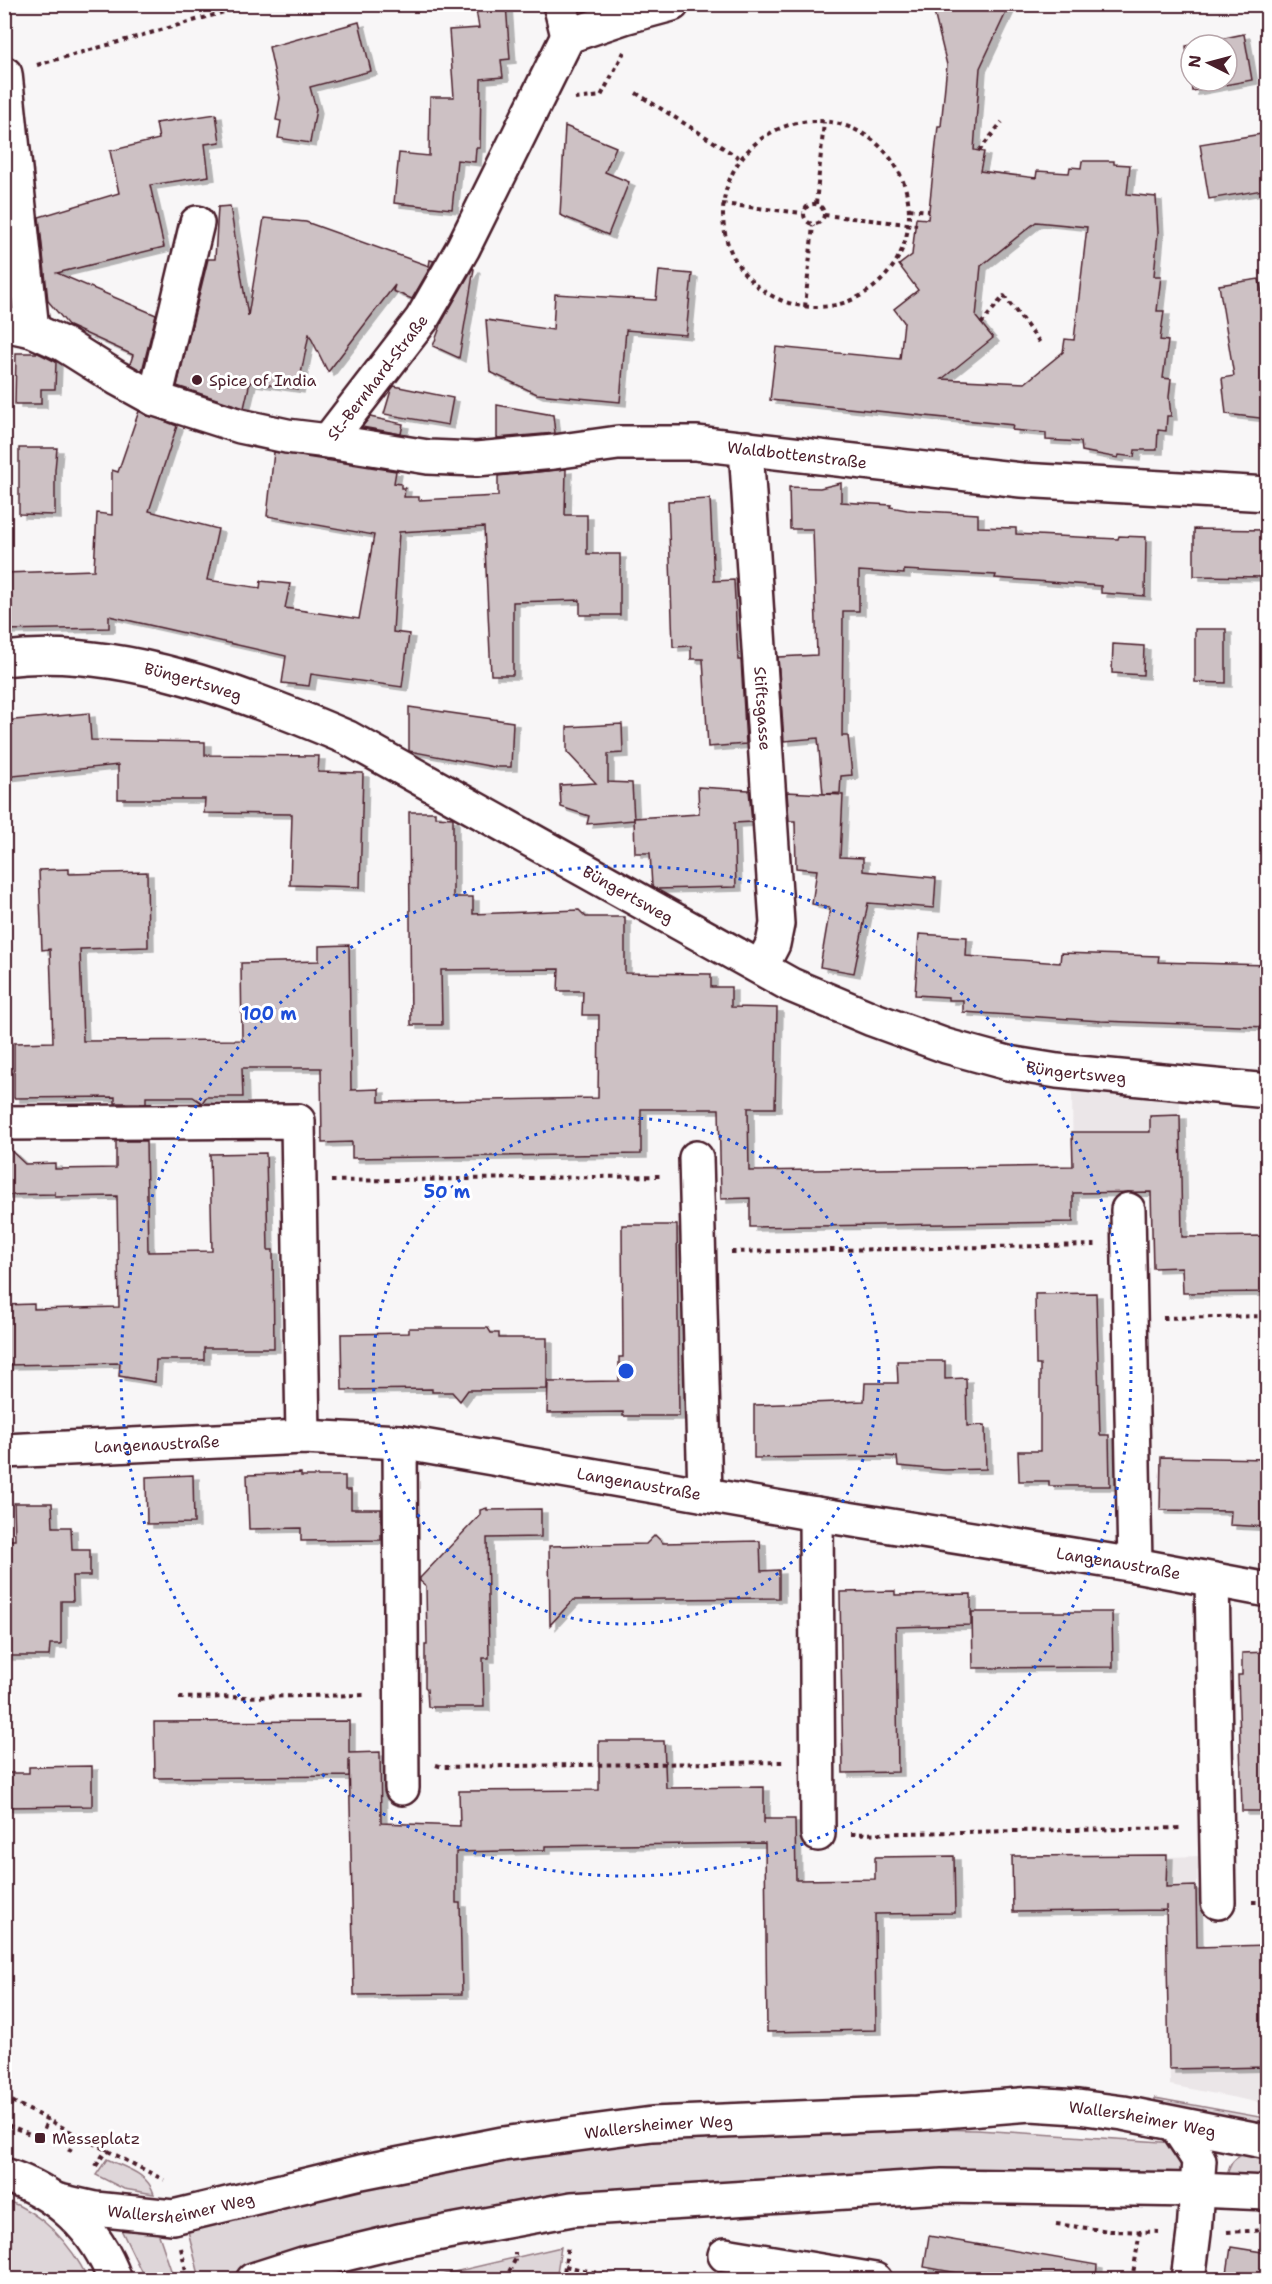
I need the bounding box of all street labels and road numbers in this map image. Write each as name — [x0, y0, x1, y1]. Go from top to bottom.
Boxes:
street label: St.-Bernhard-Straße — [322, 310, 433, 445]
street label: Waldbottenstraße — [726, 437, 868, 473]
street label: Büngertsweg — [142, 658, 245, 706]
street label: Stiftsgasse — [749, 666, 776, 751]
street label: Büngertsweg — [579, 861, 677, 929]
street label: Büngertsweg — [1024, 1056, 1127, 1089]
street label: Langenaustraße — [94, 1431, 220, 1458]
street label: Langenaustraße — [575, 1463, 703, 1505]
street label: Langenaustraße — [1055, 1543, 1182, 1584]
street label: Wallersheimer Weg — [1068, 2096, 1218, 2142]
street label: Wallersheimer Weg — [583, 2111, 733, 2144]
street label: Wallersheimer Weg — [106, 2188, 257, 2228]

